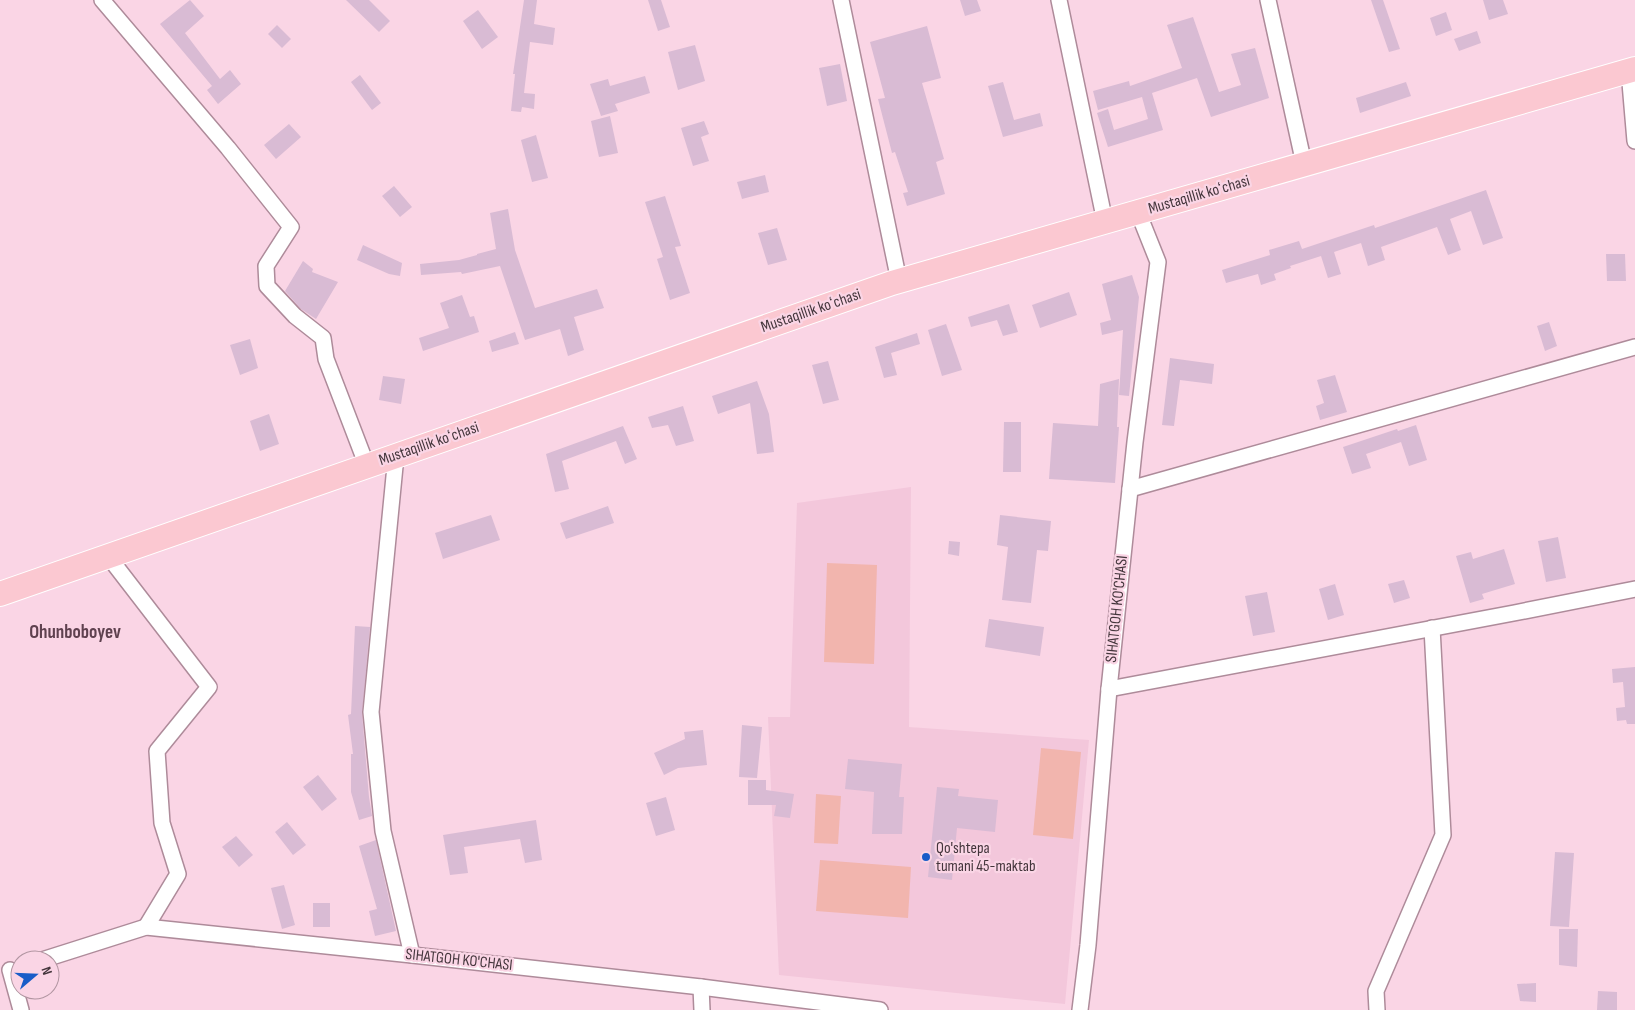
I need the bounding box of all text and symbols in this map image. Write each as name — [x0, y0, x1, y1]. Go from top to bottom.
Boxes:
street label: Mustaqillik koʻchasi — [1146, 171, 1252, 219]
street label: Mustaqillik koʻchasi — [758, 285, 864, 337]
street label: Mustaqillik koʻchasi — [376, 418, 482, 470]
street label: SIHATGOH KO'CHASI — [1102, 555, 1132, 663]
district label: Ohunboboyev — [29, 621, 121, 644]
place label: Qo'shtepa tumani 45-maktab — [936, 839, 1036, 876]
marker: Qo'shtepa tumani 45-maktab — [920, 851, 932, 863]
street label: SIHATGOH KO'CHASI — [405, 945, 513, 975]
north arrow — [10, 950, 60, 1000]
text: N — [38, 965, 56, 977]

